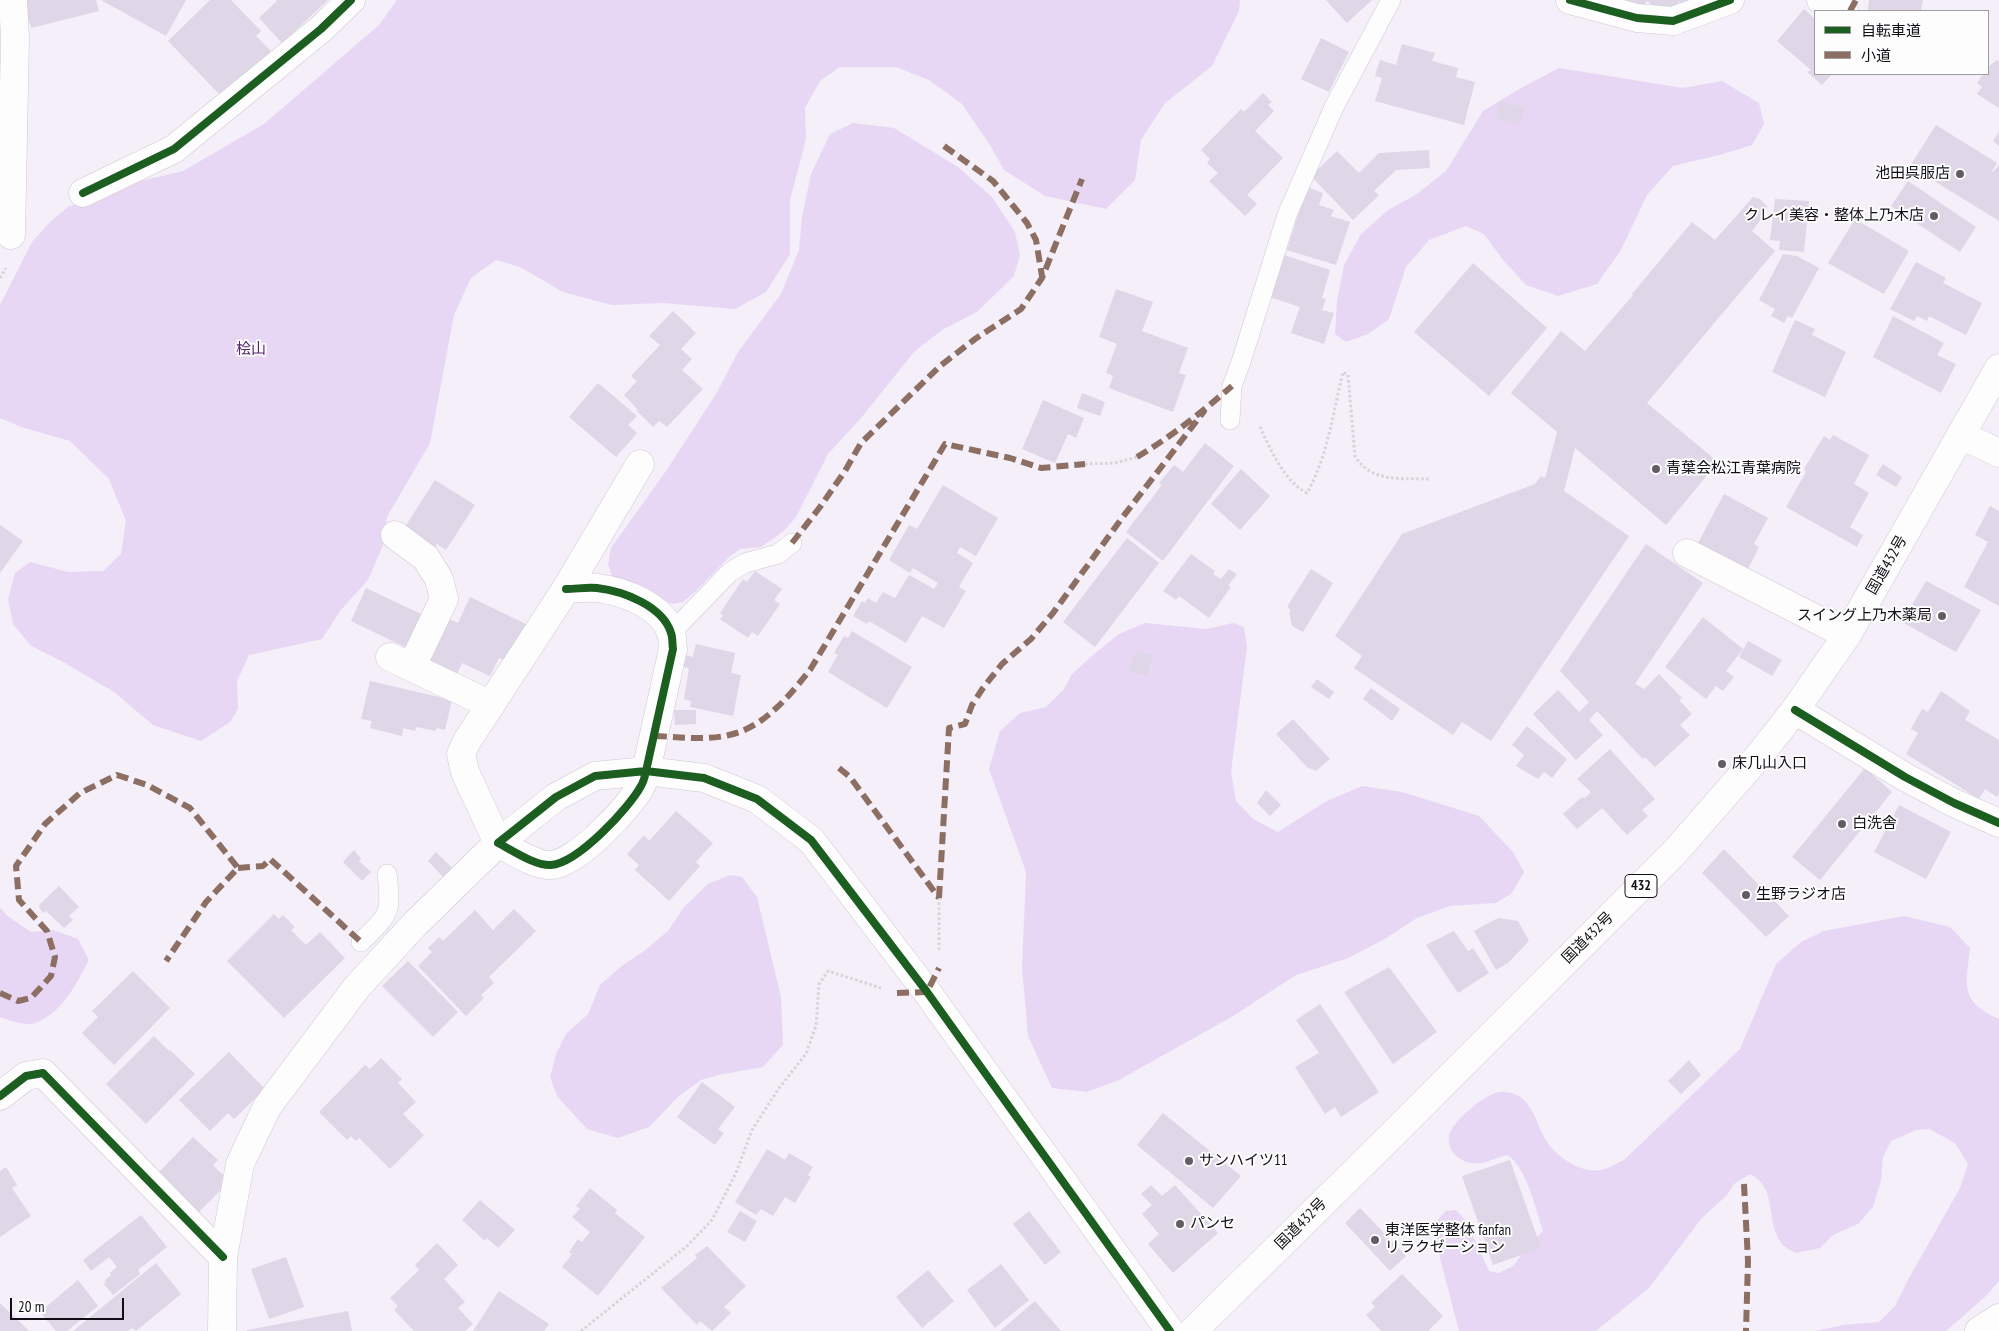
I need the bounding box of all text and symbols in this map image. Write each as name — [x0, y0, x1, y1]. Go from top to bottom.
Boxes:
legend — [1814, 10, 1989, 75]
text: 自転車道 — [1861, 21, 1921, 40]
text: 小道 — [1861, 46, 1891, 65]
place label: 池田呉服店 — [1875, 165, 1950, 183]
marker: 池田呉服店 — [1954, 168, 1966, 180]
place label: クレイ美容・整体上乃木店 — [1744, 207, 1924, 225]
marker: クレイ美容・整体上乃木店 — [1928, 210, 1940, 222]
park label: 桧山 — [236, 341, 266, 359]
place label: 青葉会松江青葉病院 — [1666, 460, 1801, 478]
marker: 青葉会松江青葉病院 — [1650, 463, 1662, 475]
street label: 国道432号 — [1863, 532, 1911, 598]
place label: スイング上乃木薬局 — [1797, 607, 1932, 625]
marker: スイング上乃木薬局 — [1936, 610, 1948, 622]
place label: 床几山入口 — [1732, 755, 1807, 773]
marker: 床几山入口 — [1716, 758, 1728, 770]
place label: 白洗舎 — [1852, 815, 1897, 833]
marker: 白洗舎 — [1836, 818, 1848, 830]
road number: 432 — [1625, 874, 1657, 898]
place label: 生野ラジオ店 — [1756, 886, 1846, 904]
marker: 生野ラジオ店 — [1740, 889, 1752, 901]
street label: 国道432号 — [1559, 909, 1617, 967]
place label: サンハイツ11 — [1199, 1152, 1287, 1170]
marker: サンハイツ11 — [1183, 1155, 1195, 1167]
street label: 国道432号 — [1272, 1195, 1330, 1253]
place label: パンセ — [1190, 1215, 1235, 1233]
marker: パンセ — [1174, 1218, 1186, 1230]
place label: 東洋医学整体 fanfan リラクゼーション — [1385, 1222, 1511, 1257]
marker: 東洋医学整体 fanfan リラクゼーション — [1369, 1234, 1381, 1246]
scale bar — [12, 1288, 126, 1320]
text: 20 m — [18, 1297, 44, 1316]

